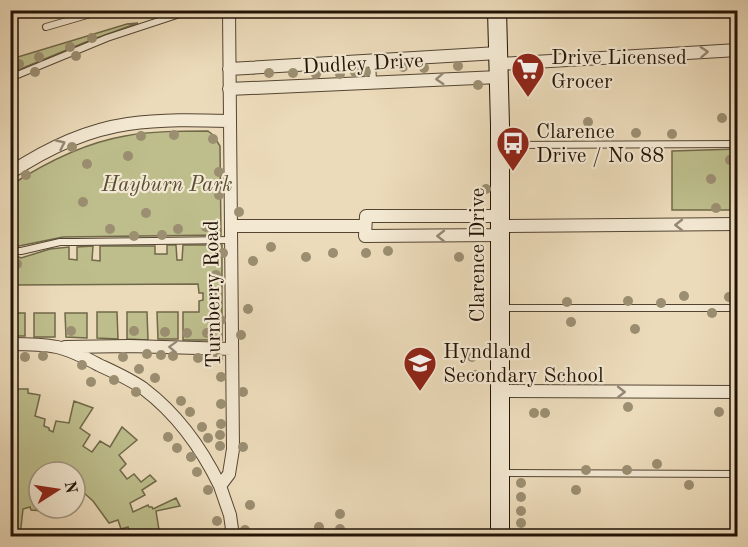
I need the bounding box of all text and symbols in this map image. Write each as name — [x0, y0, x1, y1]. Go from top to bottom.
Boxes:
one-way arrow — [699, 45, 708, 58]
place label: Drive Licensed Grocer — [551, 48, 687, 93]
street label: Dudley Drive — [302, 51, 424, 78]
supermarket icon: Drive Licensed Grocer — [510, 51, 546, 98]
one-way arrow — [436, 73, 445, 86]
place label: Clarence Drive / No 88 — [536, 122, 664, 167]
bus stop icon: Clarence Drive / No 88 — [495, 125, 531, 172]
one-way arrow — [55, 140, 66, 152]
park label: Hayburn Park — [100, 175, 233, 196]
street label: Clarence Drive — [468, 188, 489, 322]
one-way arrow — [675, 219, 684, 231]
street label: Turnberry Road — [202, 220, 225, 368]
one-way arrow — [437, 230, 446, 242]
one-way arrow — [169, 341, 178, 354]
place label: Hyndland Secondary School — [443, 342, 604, 387]
school or university icon: Hyndland Secondary School — [402, 345, 438, 392]
one-way arrow — [616, 386, 625, 398]
north arrow — [27, 460, 87, 520]
text: N — [61, 480, 79, 496]

